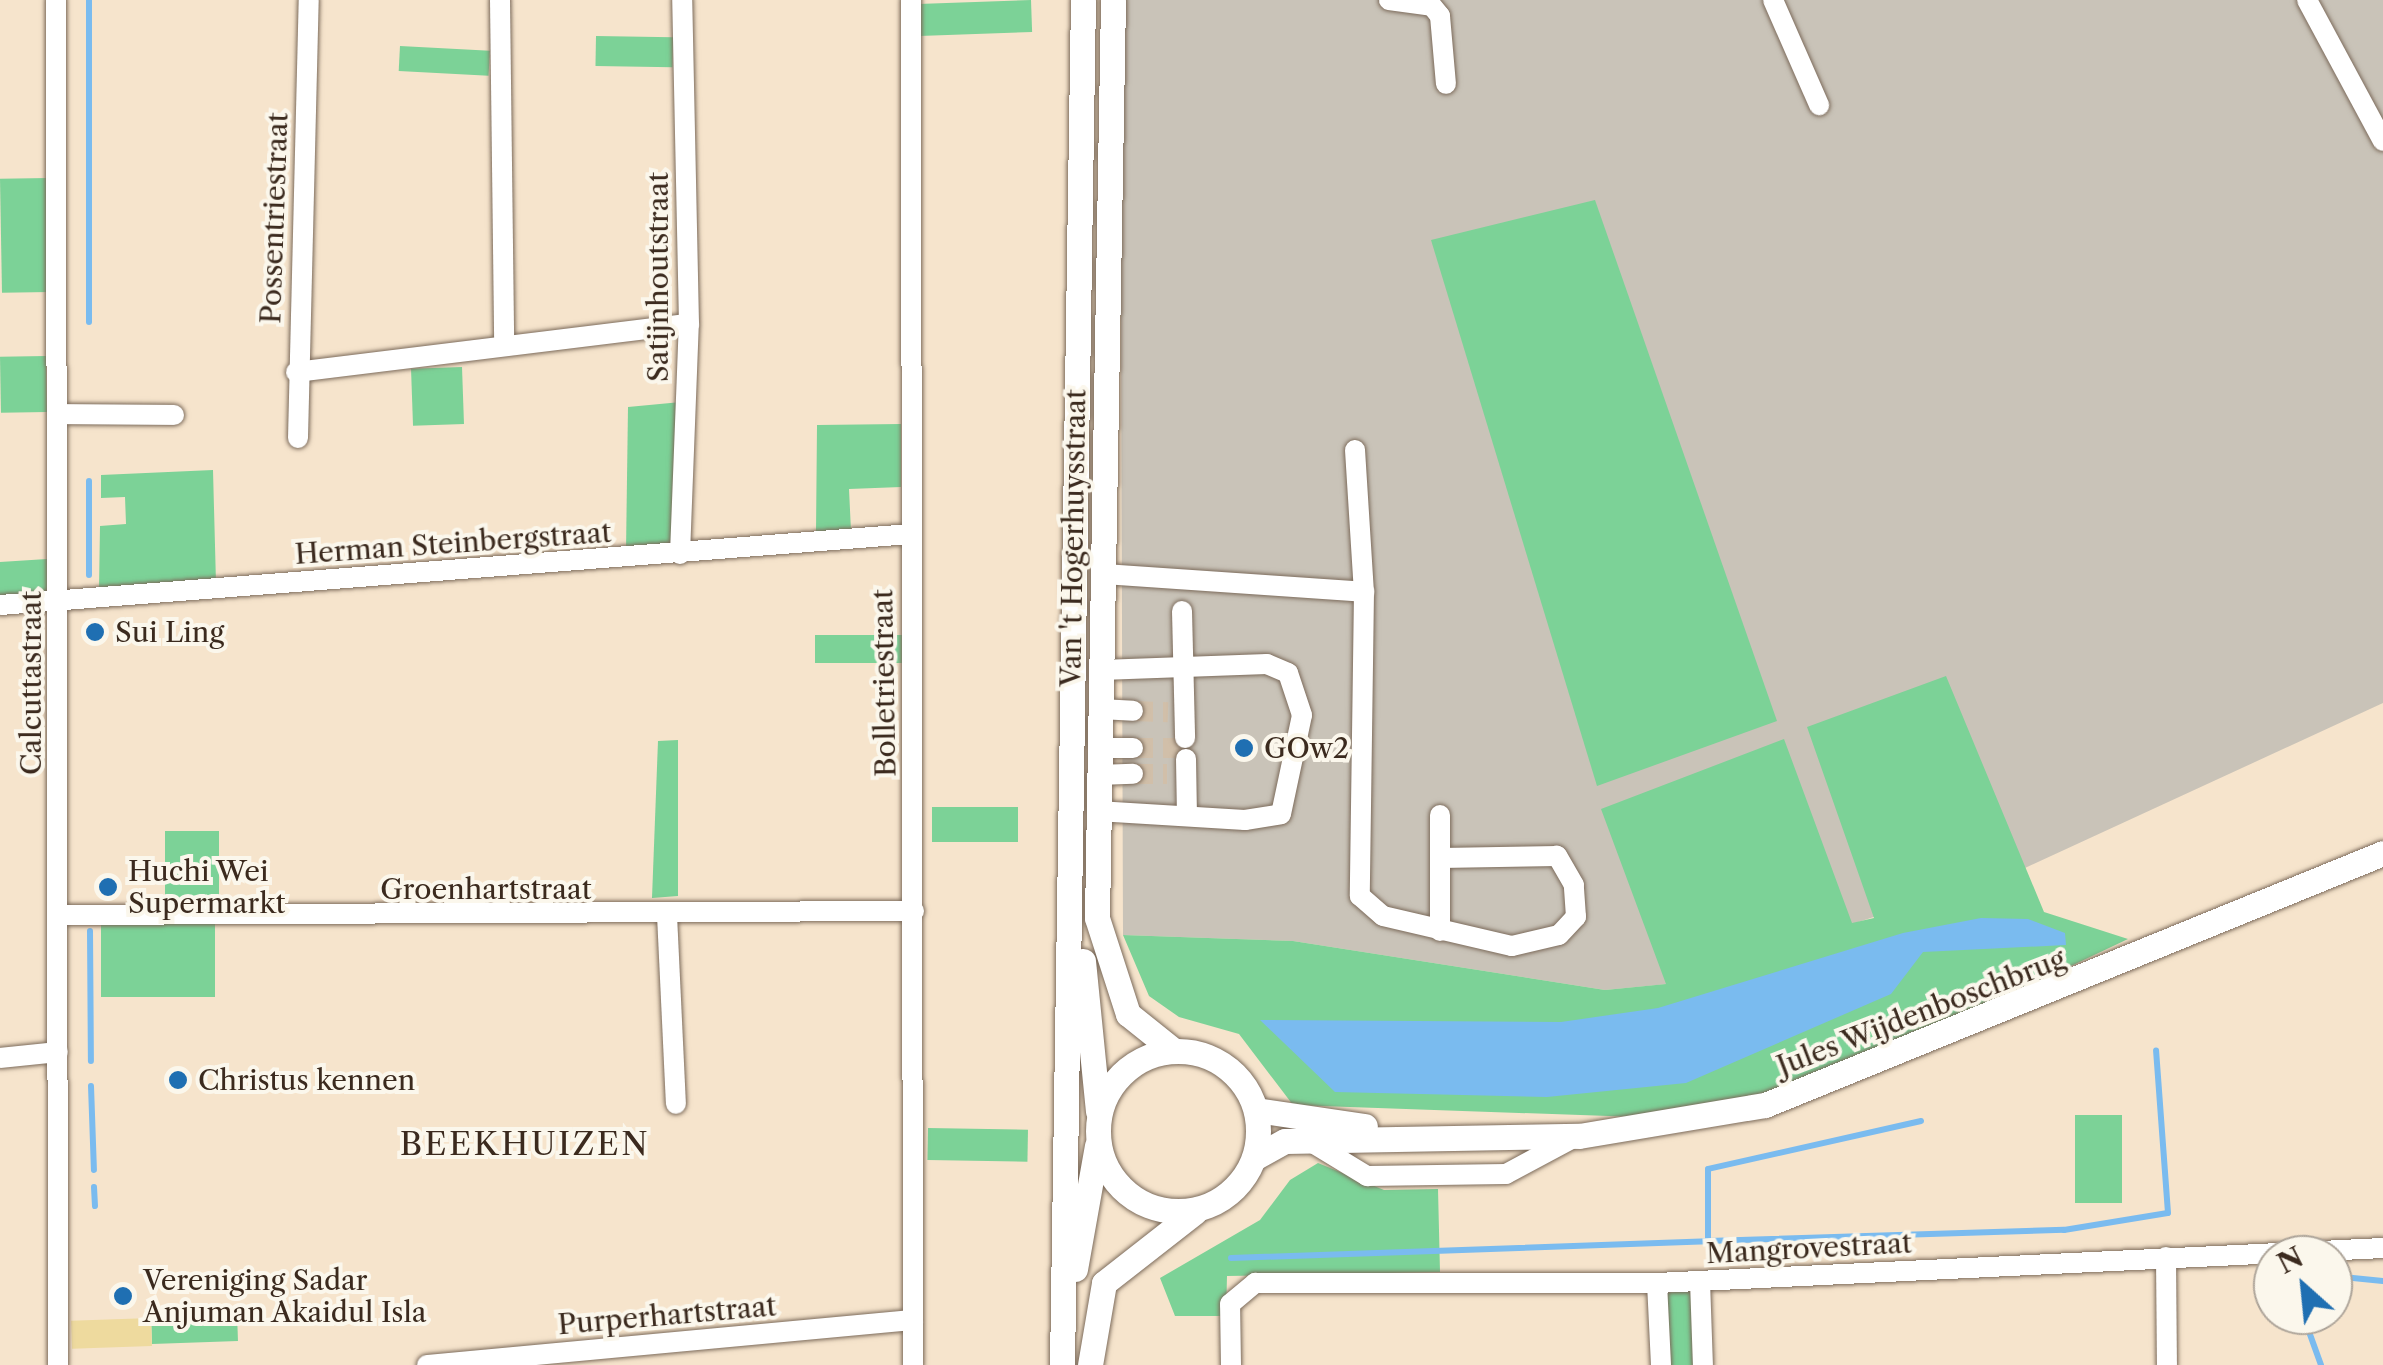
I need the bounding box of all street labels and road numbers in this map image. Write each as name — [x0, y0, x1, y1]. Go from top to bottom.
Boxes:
street label: Possentriestraat — [254, 112, 294, 324]
street label: Satijnhoutstraat — [641, 172, 675, 382]
street label: Van 't Hogerhuysstraat — [1054, 389, 1092, 687]
street label: Herman Steinbergstraat — [294, 515, 612, 571]
street label: Bolletriestraat — [866, 589, 902, 777]
street label: Calcuttastraat — [14, 591, 48, 775]
street label: Groenhartstraat — [380, 872, 592, 906]
street label: Jules Wijdenboschbrug — [1772, 941, 2070, 1083]
street label: Mangrovestraat — [1705, 1226, 1913, 1270]
street label: Purperhartstraat — [556, 1289, 778, 1341]

